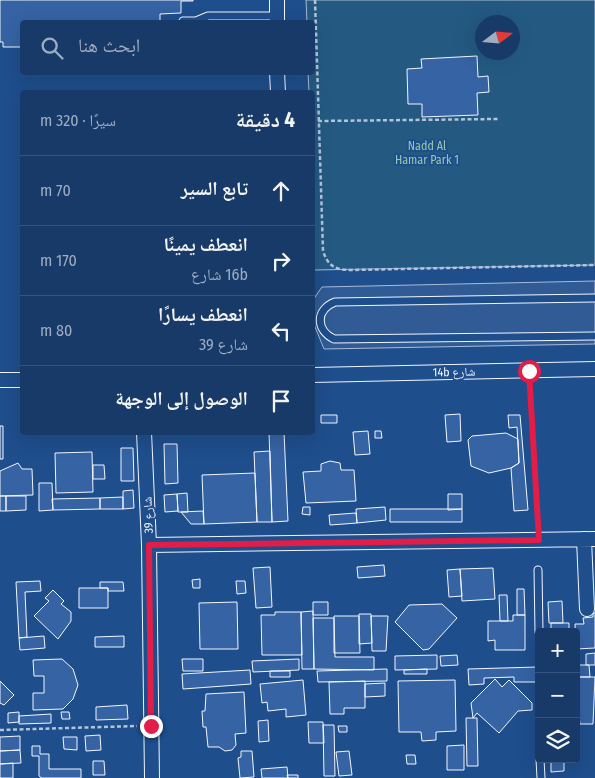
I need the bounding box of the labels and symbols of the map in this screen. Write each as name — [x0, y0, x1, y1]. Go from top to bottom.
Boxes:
north arrow — [475, 15, 520, 60]
park label: Nadd Al Hamar Park 1 — [395, 139, 459, 167]
route start — [518, 360, 541, 383]
street label: 14b شارع — [433, 365, 475, 380]
street label: شارع 39 — [140, 496, 157, 534]
route end — [140, 715, 163, 738]

